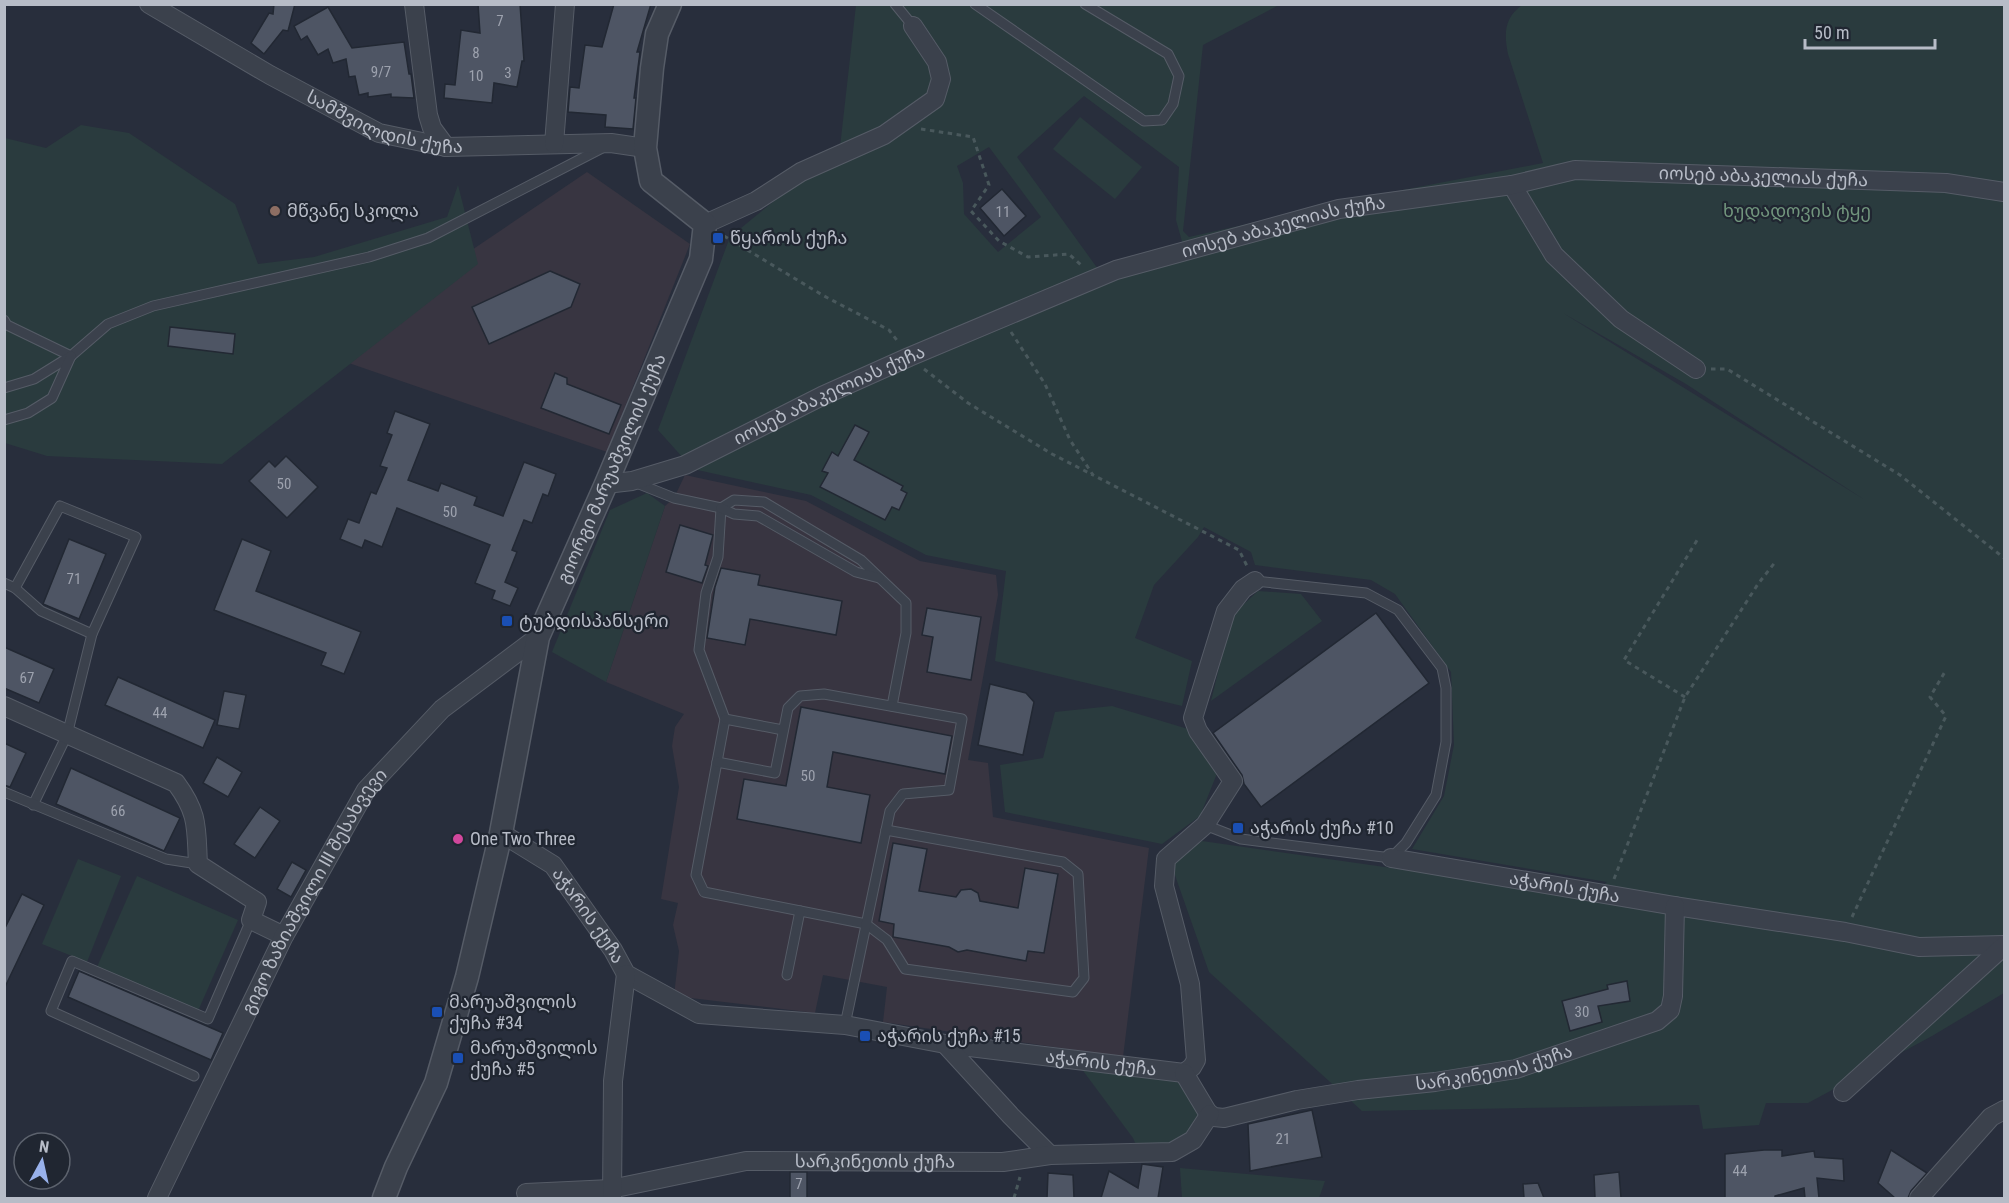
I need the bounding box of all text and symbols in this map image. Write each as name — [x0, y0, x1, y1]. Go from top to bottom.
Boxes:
house number: 7 — [496, 12, 504, 30]
scale bar — [1805, 12, 1936, 50]
text: 50 m — [1814, 22, 1849, 43]
house number: 8 — [472, 44, 480, 62]
house number: 9/7 — [371, 63, 391, 81]
house number: 3 — [504, 64, 512, 82]
house number: 10 — [469, 67, 483, 85]
street label: სამშვილდის ქუჩა — [303, 85, 463, 157]
street label: იოსებ აბაკელიას ქუჩა — [1658, 162, 1869, 191]
street label: იოსებ აბაკელიას ქუჩა — [1179, 192, 1387, 262]
place label: მწვანე სკოლა — [287, 200, 419, 222]
park label: ხუდადოვის ტყე — [1723, 200, 1871, 222]
house number: 11 — [996, 203, 1010, 221]
marker: მწვანე სკოლა — [268, 204, 282, 218]
place label: წყაროს ქუჩა — [730, 227, 847, 249]
marker: წყაროს ქუჩა — [711, 231, 725, 245]
street label: იოსებ აბაკელიას ქუჩა — [730, 340, 928, 449]
street label: გიორგი მარუაშვილის ქუჩა — [552, 350, 670, 587]
house number: 50 — [277, 475, 291, 493]
house number: 50 — [443, 503, 457, 521]
house number: 71 — [67, 570, 81, 588]
place label: ტუბდისპანსერი — [519, 610, 669, 632]
marker: ტუბდისპანსერი — [500, 614, 514, 628]
house number: 67 — [20, 669, 34, 687]
house number: 44 — [153, 704, 167, 722]
street label: გიგო ზაზიაშვილი III შესახვევი — [237, 764, 391, 1018]
house number: 50 — [801, 767, 815, 785]
house number: 66 — [111, 802, 125, 820]
place label: აჭარის ქუჩა #10 — [1250, 817, 1394, 839]
marker: აჭარის ქუჩა #10 — [1231, 821, 1245, 835]
place label: One Two Three — [470, 828, 575, 849]
marker: One Two Three — [451, 832, 465, 846]
street label: აჭარის ქუჩა — [548, 864, 629, 967]
street label: აჭარის ქუჩა — [1508, 867, 1622, 907]
place label: მარუაშვილის ქუჩა #34 — [449, 991, 577, 1034]
house number: 30 — [1575, 1003, 1589, 1021]
marker: მარუაშვილის ქუჩა #34 — [430, 1005, 444, 1019]
place label: აჭარის ქუჩა #15 — [877, 1025, 1021, 1047]
marker: აჭარის ქუჩა #15 — [858, 1029, 872, 1043]
place label: მარუაშვილის ქუჩა #5 — [470, 1037, 598, 1080]
street label: სარკინეთის ქუჩა — [1414, 1040, 1575, 1094]
street label: აჭარის ქუჩა — [1044, 1045, 1158, 1080]
marker: მარუაშვილის ქუჩა #5 — [451, 1051, 465, 1065]
house number: 21 — [1276, 1130, 1290, 1148]
north arrow — [12, 1131, 72, 1191]
text: N — [38, 1137, 50, 1157]
street label: სარკინეთის ქუჩა — [795, 1150, 955, 1173]
house number: 44 — [1733, 1162, 1747, 1180]
house number: 7 — [795, 1175, 803, 1193]

